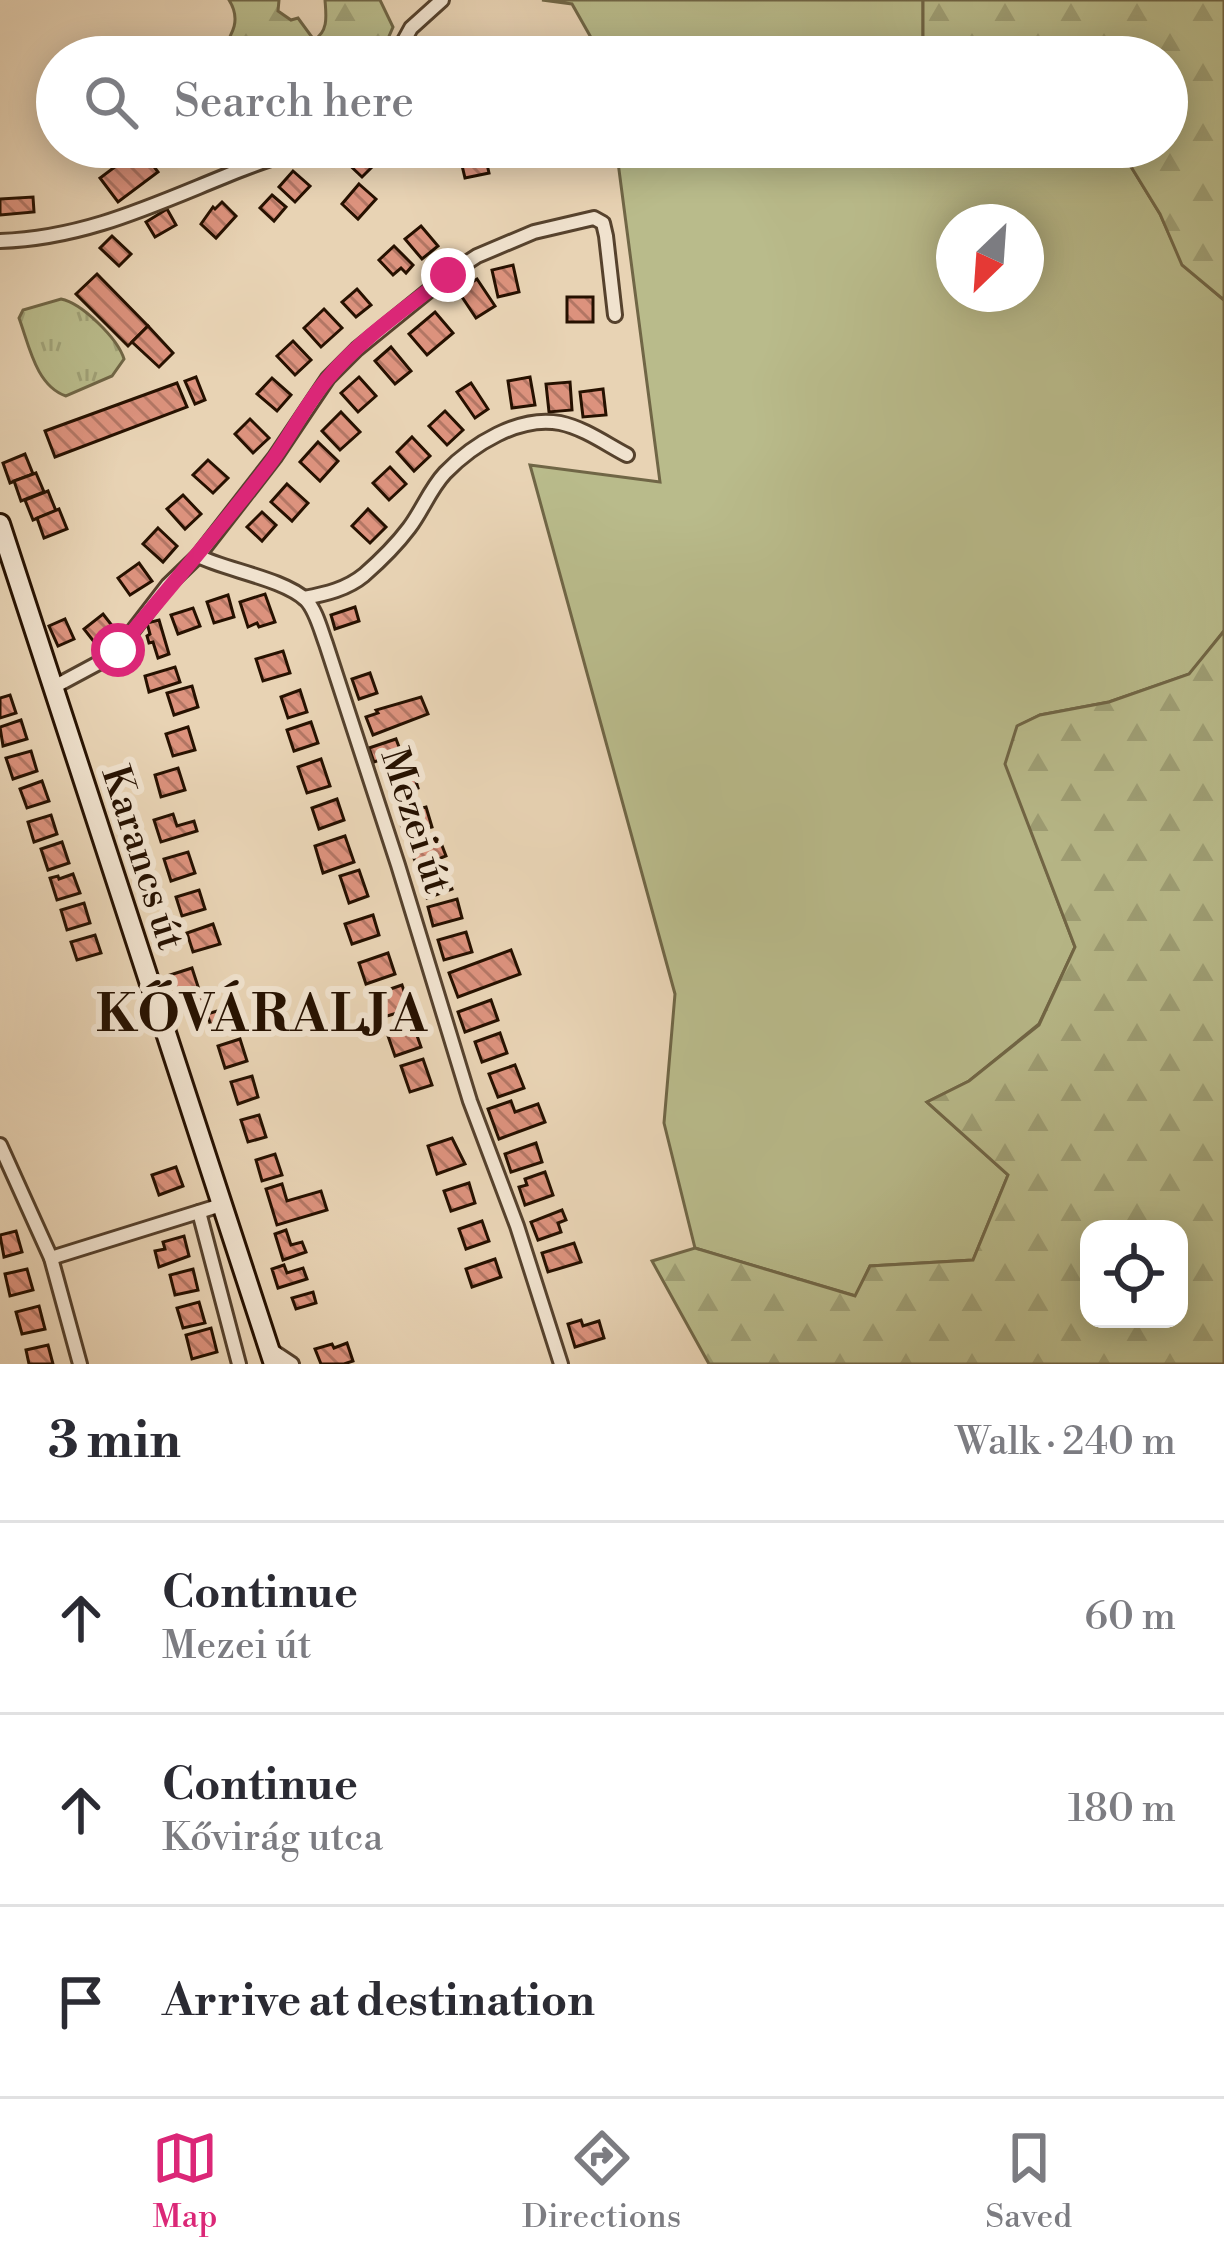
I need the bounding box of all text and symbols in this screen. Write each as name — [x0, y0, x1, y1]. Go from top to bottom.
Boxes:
search box — [36, 36, 1188, 168]
icon: search — [78, 69, 144, 135]
text: Search here — [174, 74, 414, 131]
north arrow — [936, 204, 1044, 312]
route end — [421, 248, 475, 302]
route start — [91, 623, 145, 677]
street label: Mezei út — [369, 742, 461, 900]
street label: Karancs út — [89, 760, 195, 956]
district label: KŐVÁRALJA — [96, 979, 430, 1048]
map controls — [1080, 1220, 1188, 1328]
button: locate — [1080, 1220, 1188, 1328]
text: 3 min — [48, 1410, 181, 1474]
text: Walk · 240 m — [955, 1418, 1176, 1467]
text: Continue — [162, 1565, 358, 1622]
icon: ahead — [48, 1585, 114, 1651]
text: 60 m — [1084, 1593, 1176, 1642]
text: Mezei út — [162, 1622, 312, 1671]
text: Continue — [162, 1757, 358, 1814]
icon: ahead — [48, 1777, 114, 1843]
text: 180 m — [1068, 1785, 1176, 1834]
text: Kővirág utca — [162, 1814, 383, 1863]
icon: arrive — [48, 1969, 114, 2035]
text: Arrive at destination — [162, 1973, 595, 2030]
tab: Map — [152, 2125, 218, 2238]
tab: Directions — [522, 2125, 681, 2238]
tab: Saved — [985, 2125, 1072, 2238]

